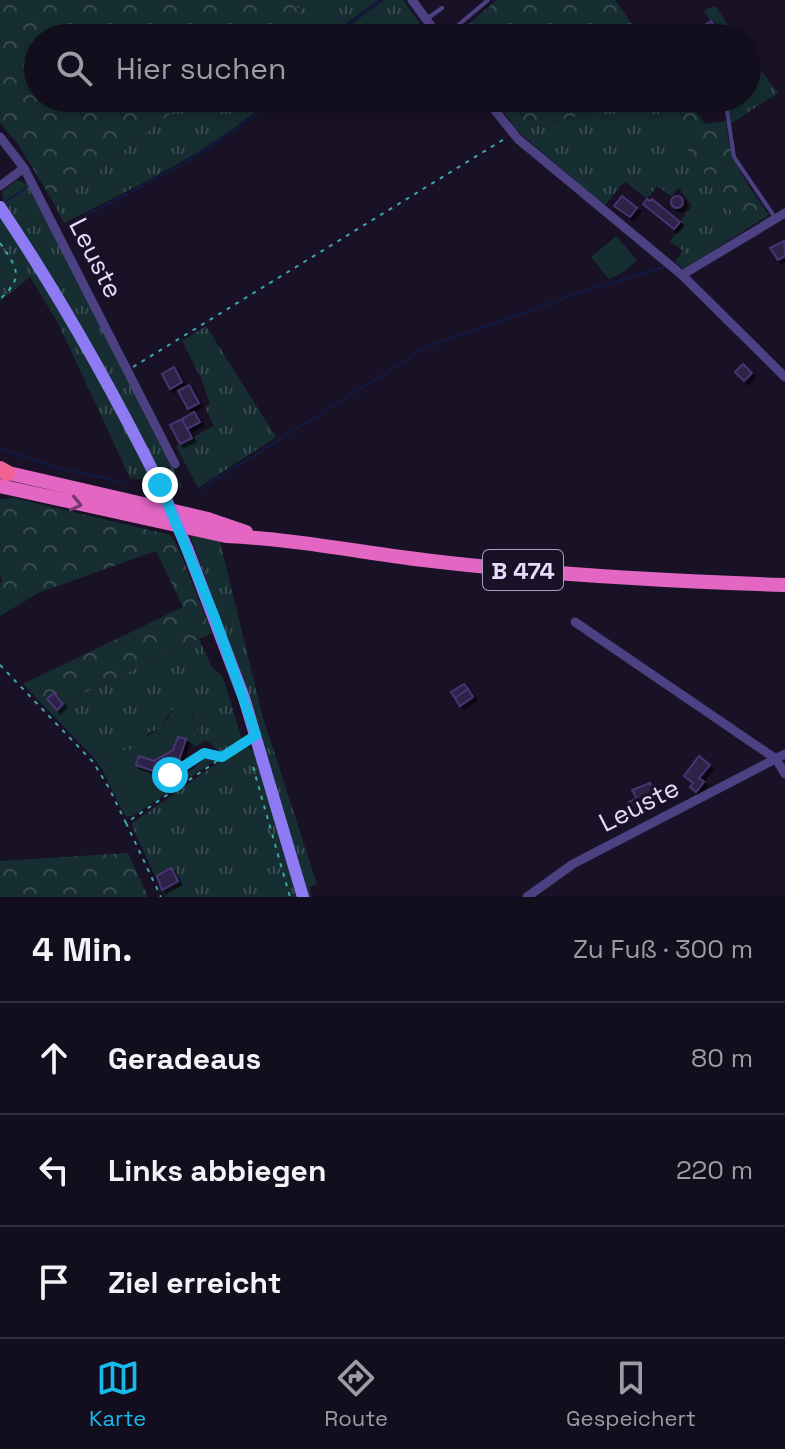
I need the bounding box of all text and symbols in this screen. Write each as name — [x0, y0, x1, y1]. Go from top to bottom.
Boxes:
search box — [24, 24, 761, 112]
icon: search — [52, 46, 96, 90]
text: Hier suchen — [116, 49, 286, 88]
street label: Leuste — [61, 212, 131, 304]
route end — [142, 467, 178, 503]
one-way arrow — [69, 495, 82, 512]
road number: B 474 — [483, 550, 563, 590]
route start — [152, 757, 188, 793]
street label: Leuste — [593, 770, 685, 840]
text: 4 Min. — [32, 928, 132, 971]
text: Zu Fuß · 300 m — [573, 932, 753, 966]
icon: ahead — [32, 1036, 76, 1080]
text: Geradeaus — [108, 1039, 261, 1078]
text: 80 m — [691, 1041, 753, 1075]
icon: left — [32, 1148, 76, 1192]
text: Links abbiegen — [108, 1151, 326, 1190]
text: 220 m — [676, 1153, 753, 1187]
icon: arrive — [32, 1260, 76, 1304]
text: Ziel erreicht — [108, 1263, 281, 1302]
tab: Karte — [89, 1356, 146, 1432]
tab: Route — [324, 1356, 388, 1432]
tab: Gespeichert — [566, 1356, 696, 1432]

